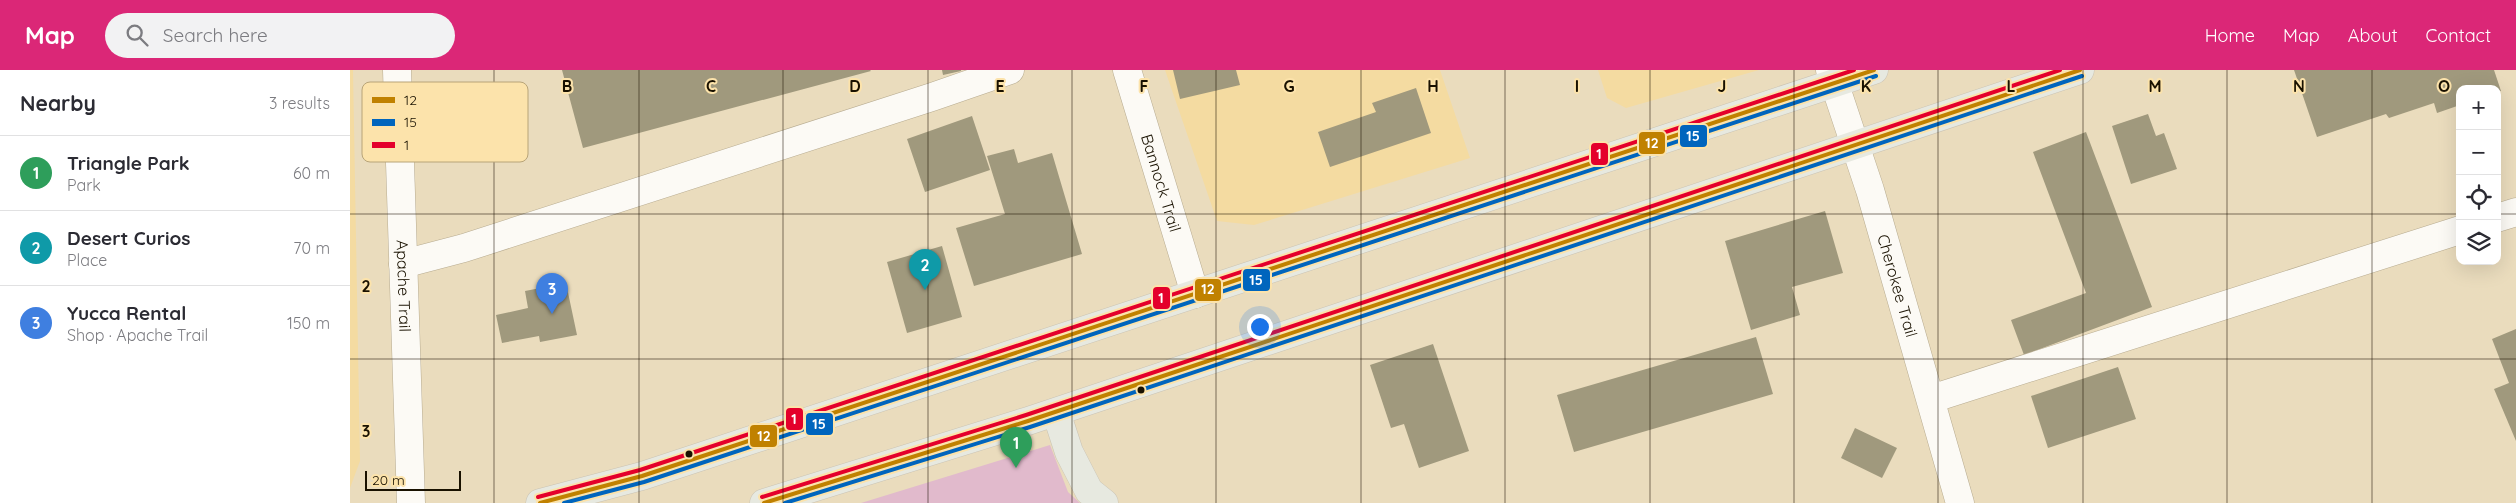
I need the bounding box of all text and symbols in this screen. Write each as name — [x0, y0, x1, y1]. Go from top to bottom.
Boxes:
search box — [105, 13, 455, 58]
text: Map — [25, 20, 75, 50]
icon: search — [123, 21, 151, 49]
text: Search here — [163, 23, 268, 47]
text: Home — [2205, 24, 2255, 47]
text: Map — [2283, 24, 2320, 47]
text: About — [2348, 24, 2398, 47]
text: Contact — [2426, 24, 2491, 47]
text: B — [562, 76, 572, 96]
text: C — [706, 76, 716, 96]
text: D — [849, 76, 861, 96]
text: E — [995, 76, 1005, 96]
text: F — [1140, 76, 1149, 96]
text: G — [1283, 76, 1295, 96]
text: H — [1427, 76, 1439, 96]
text: I — [1575, 76, 1579, 96]
text: J — [1718, 76, 1726, 96]
text: K — [1861, 76, 1871, 96]
text: L — [2007, 76, 2016, 96]
text: M — [2148, 76, 2162, 96]
text: N — [2293, 76, 2305, 96]
text: O — [2438, 76, 2450, 96]
legend — [362, 82, 528, 162]
map controls — [2456, 85, 2501, 265]
button: + — [2456, 85, 2501, 130]
text: Nearby — [20, 90, 96, 116]
text: 12 — [404, 91, 417, 109]
text: 3 results — [269, 93, 330, 113]
text: 15 — [404, 113, 417, 131]
line badge: 15 — [1679, 124, 1708, 148]
text: 15 — [1686, 127, 1700, 145]
button: − — [2456, 130, 2501, 175]
line badge: 12 — [1638, 131, 1666, 155]
street label: Bannock Trail — [1137, 132, 1186, 234]
text: 12 — [1645, 134, 1659, 152]
text: 1 — [404, 136, 409, 154]
line badge: 1 — [1590, 142, 1609, 166]
text: 1 — [1596, 145, 1602, 163]
text: Triangle Park — [67, 151, 190, 175]
text: 1 — [33, 163, 39, 183]
text: 60 m — [293, 163, 330, 183]
text: Park — [67, 175, 101, 195]
button: locate — [2456, 175, 2501, 220]
button: layers — [2456, 220, 2501, 265]
text: Desert Curios — [67, 226, 190, 250]
street label: Cherokee Trail — [1873, 232, 1922, 339]
text: 2 — [31, 238, 41, 258]
text: 70 m — [293, 238, 330, 258]
street label: Apache Trail — [392, 240, 415, 332]
pin: 2 — [909, 249, 941, 290]
text: Place — [67, 250, 107, 270]
line badge: 15 — [1242, 268, 1271, 292]
text: 15 — [1249, 271, 1263, 289]
pin: 3 — [536, 273, 568, 314]
text: 2 — [361, 276, 371, 296]
line badge: 12 — [1194, 278, 1222, 302]
text: 12 — [1201, 280, 1215, 298]
line badge: 1 — [1152, 286, 1171, 310]
text: 1 — [1158, 289, 1164, 307]
text: Yucca Rental — [67, 301, 186, 325]
text: 3 — [32, 313, 40, 333]
text: 150 m — [287, 313, 330, 333]
your location — [1247, 314, 1273, 340]
text: Shop · Apache Trail — [67, 325, 208, 345]
unlabelled marker — [1136, 385, 1146, 395]
line badge: 1 — [785, 407, 804, 431]
text: 1 — [791, 410, 797, 428]
line badge: 15 — [805, 412, 834, 436]
text: 15 — [812, 415, 826, 433]
text: 3 — [362, 421, 370, 441]
line badge: 12 — [749, 424, 778, 448]
text: 12 — [757, 427, 771, 445]
pin: 1 — [1000, 427, 1032, 468]
unlabelled marker — [684, 449, 694, 459]
scale bar — [365, 468, 461, 491]
text: 20 m — [372, 471, 405, 489]

